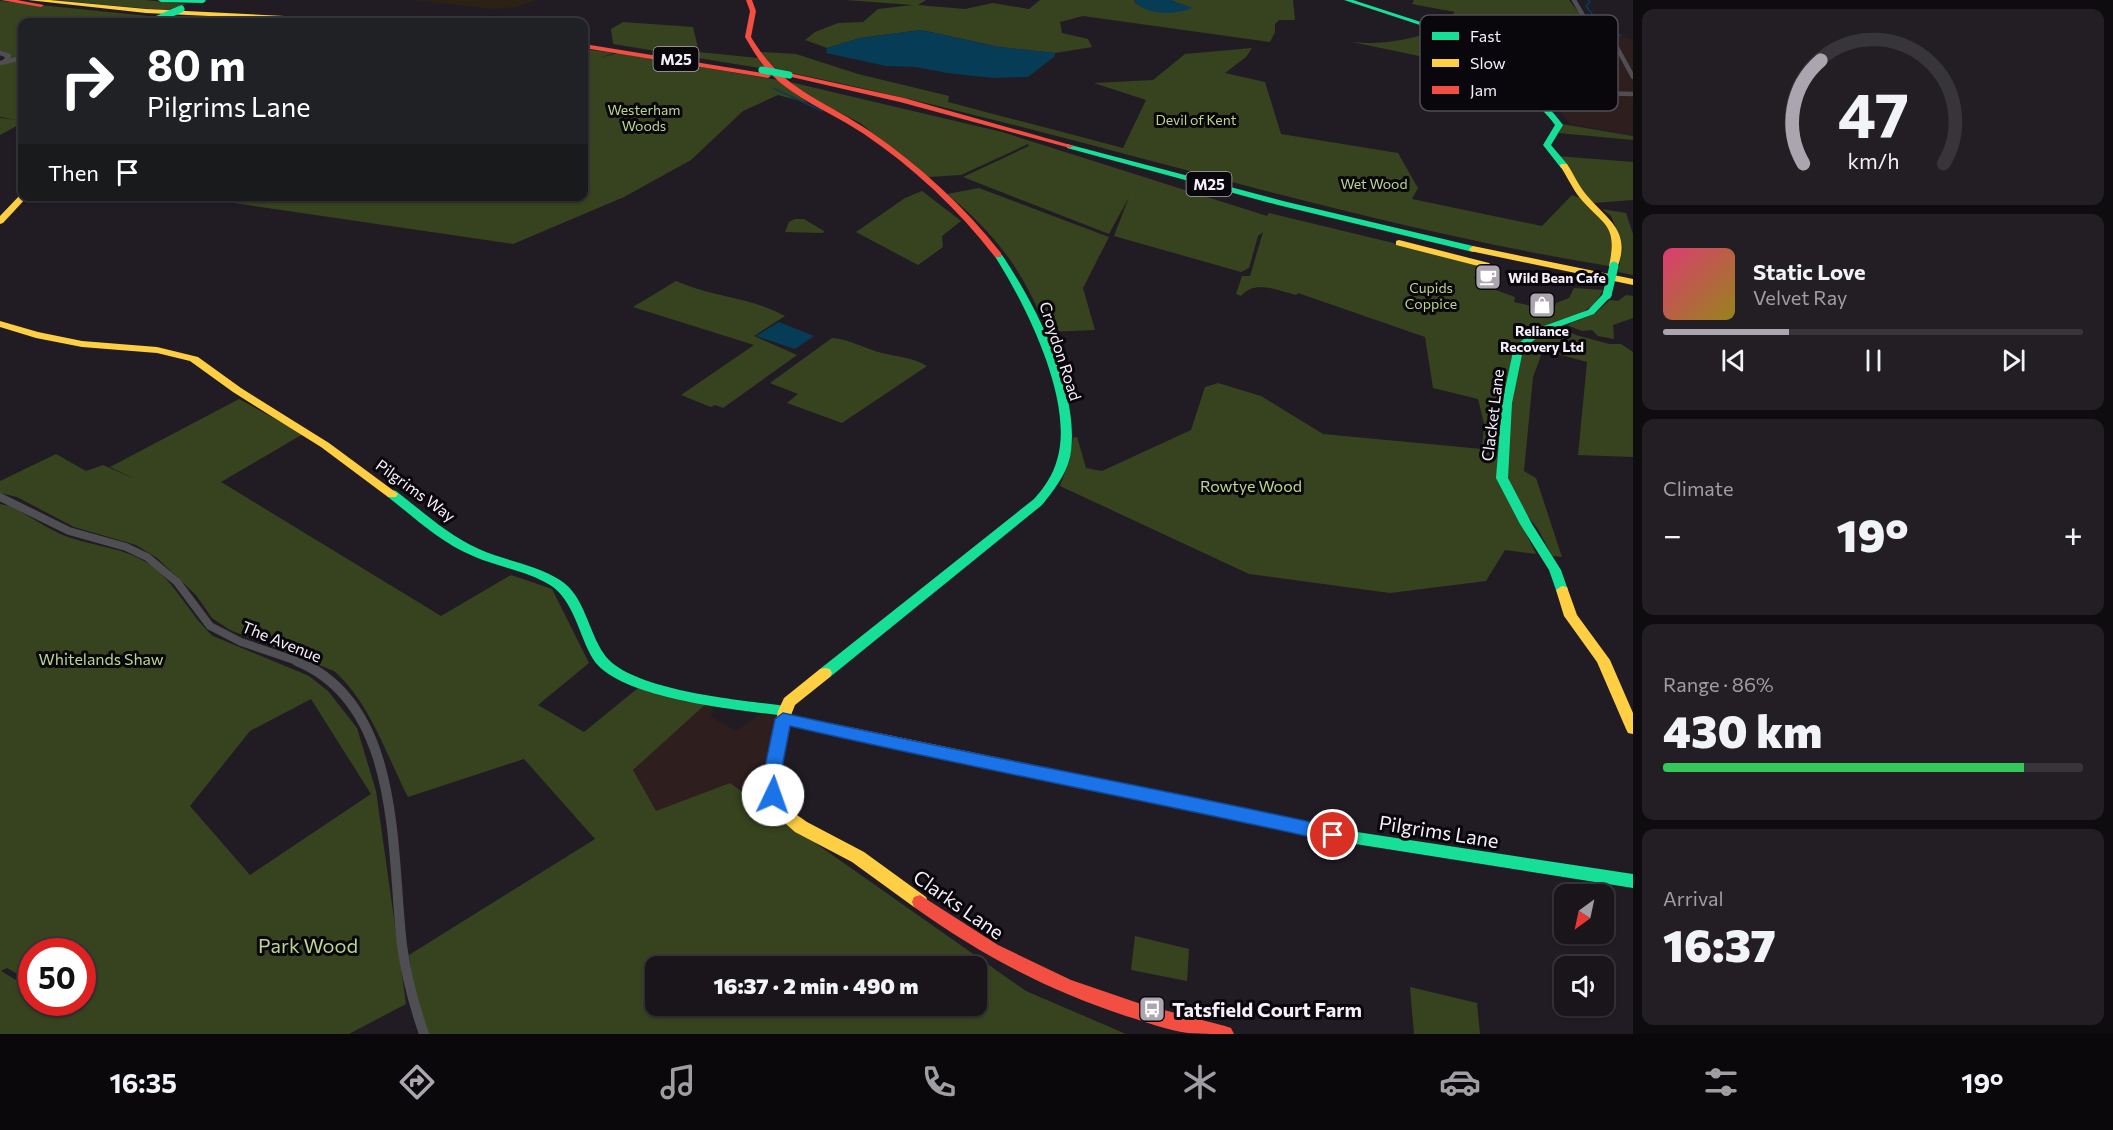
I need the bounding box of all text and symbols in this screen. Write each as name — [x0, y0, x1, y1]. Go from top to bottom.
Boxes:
legend — [1420, 15, 1618, 111]
text: Fast — [1470, 26, 1501, 45]
text: 80 m — [147, 38, 246, 90]
icon: right — [48, 42, 126, 120]
road number: M25 — [654, 47, 698, 71]
text: Slow — [1470, 53, 1506, 72]
text: 47 — [1837, 75, 1909, 151]
text: Jam — [1470, 80, 1497, 99]
text: Pilgrims Lane — [147, 90, 310, 123]
park label: Westerham Woods — [607, 101, 681, 134]
park label: Devil of Kent — [1155, 111, 1237, 128]
text: km/h — [1847, 147, 1899, 173]
icon: arrive — [111, 156, 144, 189]
text: Then — [48, 159, 99, 186]
road number: M25 — [1186, 172, 1232, 196]
park label: Wet Wood — [1340, 175, 1408, 192]
text: Static Love — [1753, 258, 1866, 285]
cafe icon: Wild Bean Cafe — [1473, 262, 1503, 292]
place label: Wild Bean Cafe — [1508, 269, 1606, 286]
park label: Cupids Coppice — [1405, 279, 1457, 312]
text: Velvet Ray — [1753, 285, 1847, 309]
shop icon: Reliance Recovery Ltd — [1527, 290, 1557, 320]
street label: Croydon Road — [1036, 299, 1086, 403]
place label: Reliance Recovery Ltd — [1500, 322, 1584, 355]
icon: previous — [1717, 344, 1750, 377]
icon: pause — [1857, 344, 1890, 377]
icon: next — [1997, 344, 2030, 377]
street label: Clacket Lane — [1477, 368, 1507, 462]
street label: Pilgrims Way — [373, 455, 459, 525]
park label: Rowtye Wood — [1200, 476, 1302, 495]
text: Climate — [1663, 476, 1733, 500]
text: 19° — [1837, 506, 1909, 561]
text: − — [1663, 513, 1682, 554]
text: + — [2064, 513, 2083, 554]
street label: The Avenue — [239, 616, 325, 666]
park label: Whitelands Shaw — [38, 649, 164, 668]
text: Range · 86% — [1663, 672, 1774, 696]
text: 430 km — [1663, 702, 1822, 757]
position arrow — [741, 763, 805, 827]
pin — [1307, 809, 1358, 860]
street label: Pilgrims Lane — [1377, 810, 1501, 852]
icon: arrive — [1316, 818, 1349, 851]
street label: Clarks Lane — [909, 864, 1009, 944]
north arrow — [1554, 884, 1614, 944]
map controls — [1554, 884, 1614, 1016]
text: Arrival — [1663, 886, 1724, 910]
text: 16:37 — [1663, 916, 1776, 971]
park label: Park Wood — [258, 933, 358, 957]
speed limit sign: 50 — [18, 938, 96, 1016]
button: sound — [1554, 956, 1614, 1016]
text: 16:37 · 2 min · 490 m — [713, 972, 919, 999]
bus stop icon: Tatsfield Court Farm — [1137, 994, 1167, 1024]
place label: Tatsfield Court Farm — [1172, 997, 1362, 1021]
icon: directions — [396, 1061, 438, 1103]
icon: music — [657, 1061, 699, 1103]
icon: phone — [918, 1061, 960, 1103]
icon: climate — [1179, 1061, 1221, 1103]
icon: car — [1439, 1061, 1481, 1103]
icon: filters — [1700, 1061, 1742, 1103]
text: 16:35 — [109, 1066, 177, 1099]
text: 19° — [1961, 1066, 2004, 1099]

